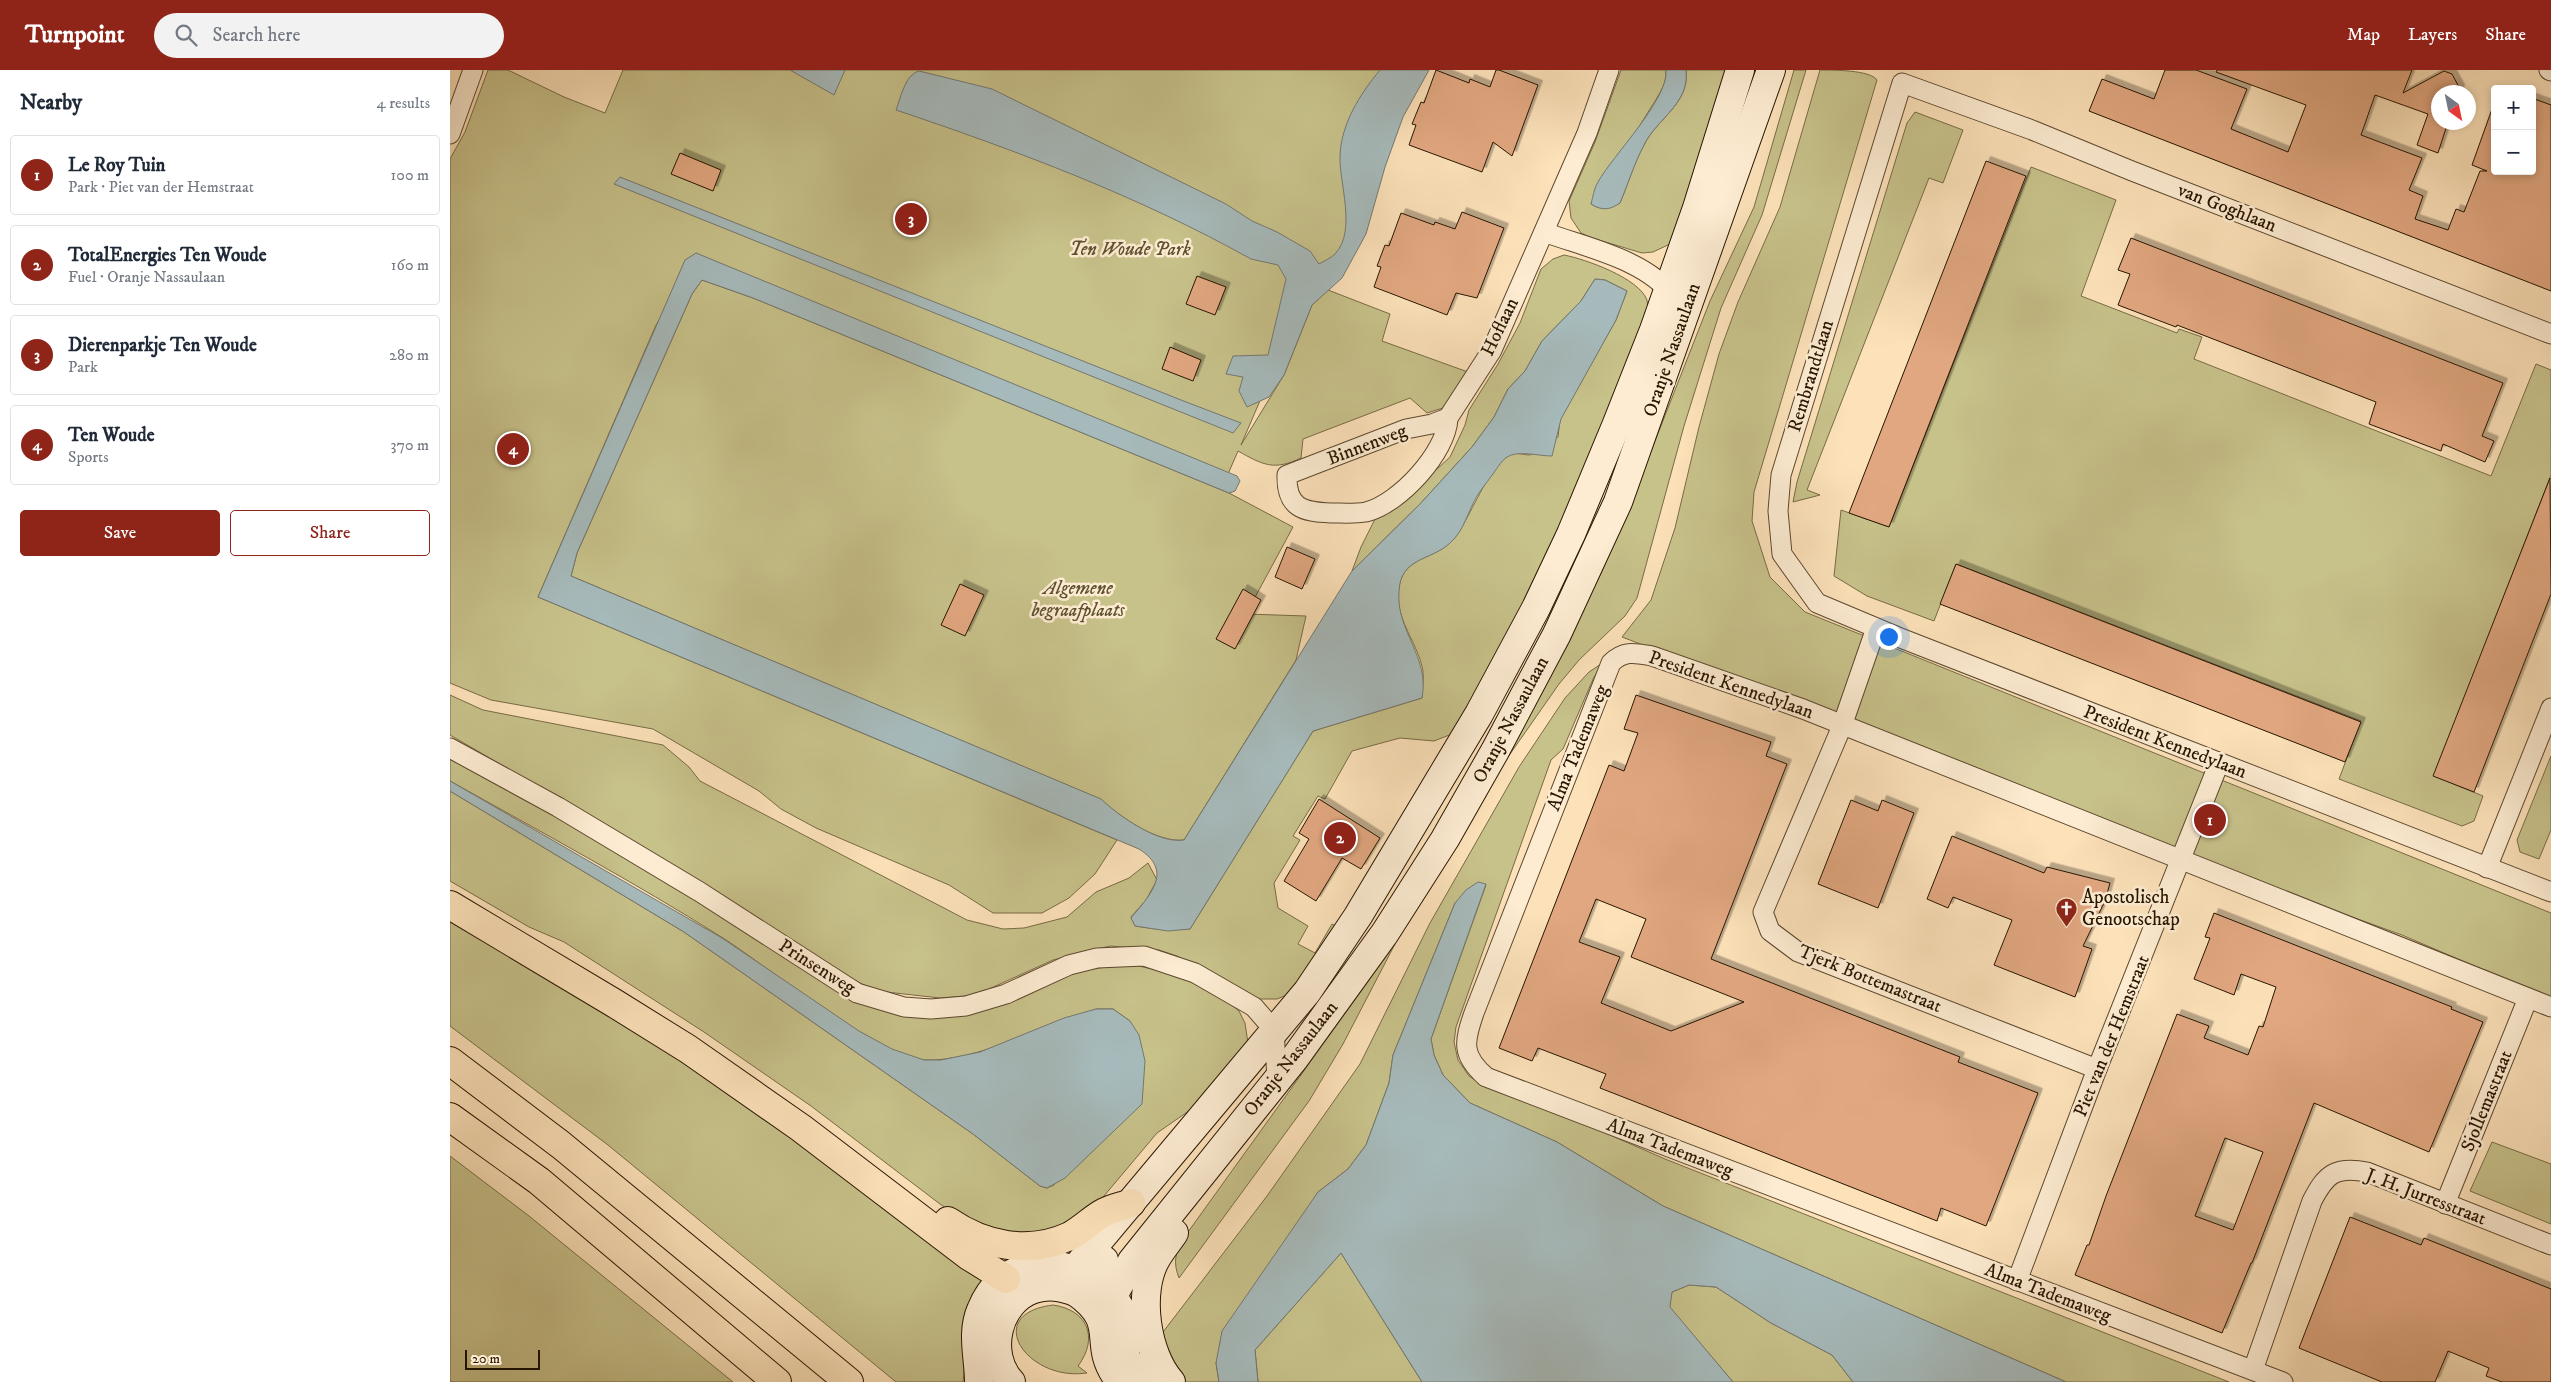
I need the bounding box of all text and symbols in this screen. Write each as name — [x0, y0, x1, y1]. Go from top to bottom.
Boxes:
search box — [154, 13, 504, 58]
text: Turnpoint — [25, 20, 124, 50]
icon: search — [172, 21, 200, 49]
text: Search here — [212, 24, 300, 47]
text: Map — [2347, 24, 2380, 46]
text: Layers — [2408, 24, 2457, 46]
text: Share — [2485, 24, 2526, 46]
north arrow — [2431, 85, 2476, 130]
map controls — [2491, 85, 2536, 175]
button: + — [2491, 85, 2536, 130]
text: Nearby — [20, 90, 82, 116]
text: 4 results — [377, 93, 430, 113]
button: − — [2491, 130, 2536, 175]
text: Le Roy Tuin — [68, 154, 166, 177]
text: 1 — [34, 165, 40, 185]
text: 100 m — [391, 165, 429, 185]
text: Park · Piet van der Hemstraat — [68, 177, 254, 197]
street label: van Goghlaan — [2173, 178, 2280, 237]
pin: 3 — [895, 200, 927, 238]
park label: Ten Woude Park — [1069, 238, 1191, 261]
text: TotalEnergies Ten Woude — [68, 244, 267, 267]
text: 2 — [33, 255, 41, 275]
text: 160 m — [391, 255, 429, 275]
text: Fuel · Oranje Nassaulaan — [68, 267, 225, 287]
street label: Oranje Nassaulaan — [1638, 280, 1706, 420]
street label: Hoflaan — [1476, 294, 1524, 360]
street label: Rembrandtlaan — [1783, 317, 1839, 435]
text: Dierenparkje Ten Woude — [68, 334, 257, 357]
text: 3 — [34, 345, 40, 365]
text: 280 m — [389, 345, 429, 365]
text: Park — [68, 357, 98, 377]
street label: Binnenweg — [1324, 419, 1411, 471]
text: Ten Woude — [68, 424, 155, 447]
pin: 4 — [497, 430, 529, 468]
text: 4 — [32, 435, 42, 455]
text: 370 m — [391, 435, 429, 455]
text: Sports — [68, 447, 109, 467]
button: Save — [20, 510, 220, 556]
button: Share — [230, 510, 430, 556]
park label: Algemene begraafplaats — [1032, 577, 1126, 623]
your location — [1876, 624, 1902, 650]
street label: President Kennedylaan — [1645, 646, 1817, 724]
street label: Oranje Nassaulaan — [1468, 653, 1554, 787]
street label: Alma Tademaweg — [1542, 681, 1614, 814]
street label: President Kennedylaan — [2080, 700, 2250, 784]
pin: 1 — [2194, 801, 2226, 839]
pin: 2 — [1324, 819, 1356, 857]
place label: Apostolisch Genootschap — [2082, 886, 2180, 931]
church icon: Apostolisch Genootschap — [2054, 896, 2078, 927]
street label: Prinsenweg — [774, 934, 860, 1000]
street label: Tjerk Bottemastraat — [1795, 940, 1945, 1018]
street label: Piet van der Hemstraat — [2069, 952, 2155, 1120]
street label: Oranje Nassaulaan — [1239, 997, 1343, 1121]
street label: Sjollemastraat — [2456, 1047, 2518, 1155]
street label: Alma Tademaweg — [1603, 1113, 1737, 1183]
street label: J. H. Jurresstraat — [2361, 1163, 2489, 1230]
street label: Alma Tademaweg — [1981, 1258, 2115, 1328]
scale bar — [465, 1347, 540, 1370]
text: 20 m — [472, 1350, 500, 1368]

